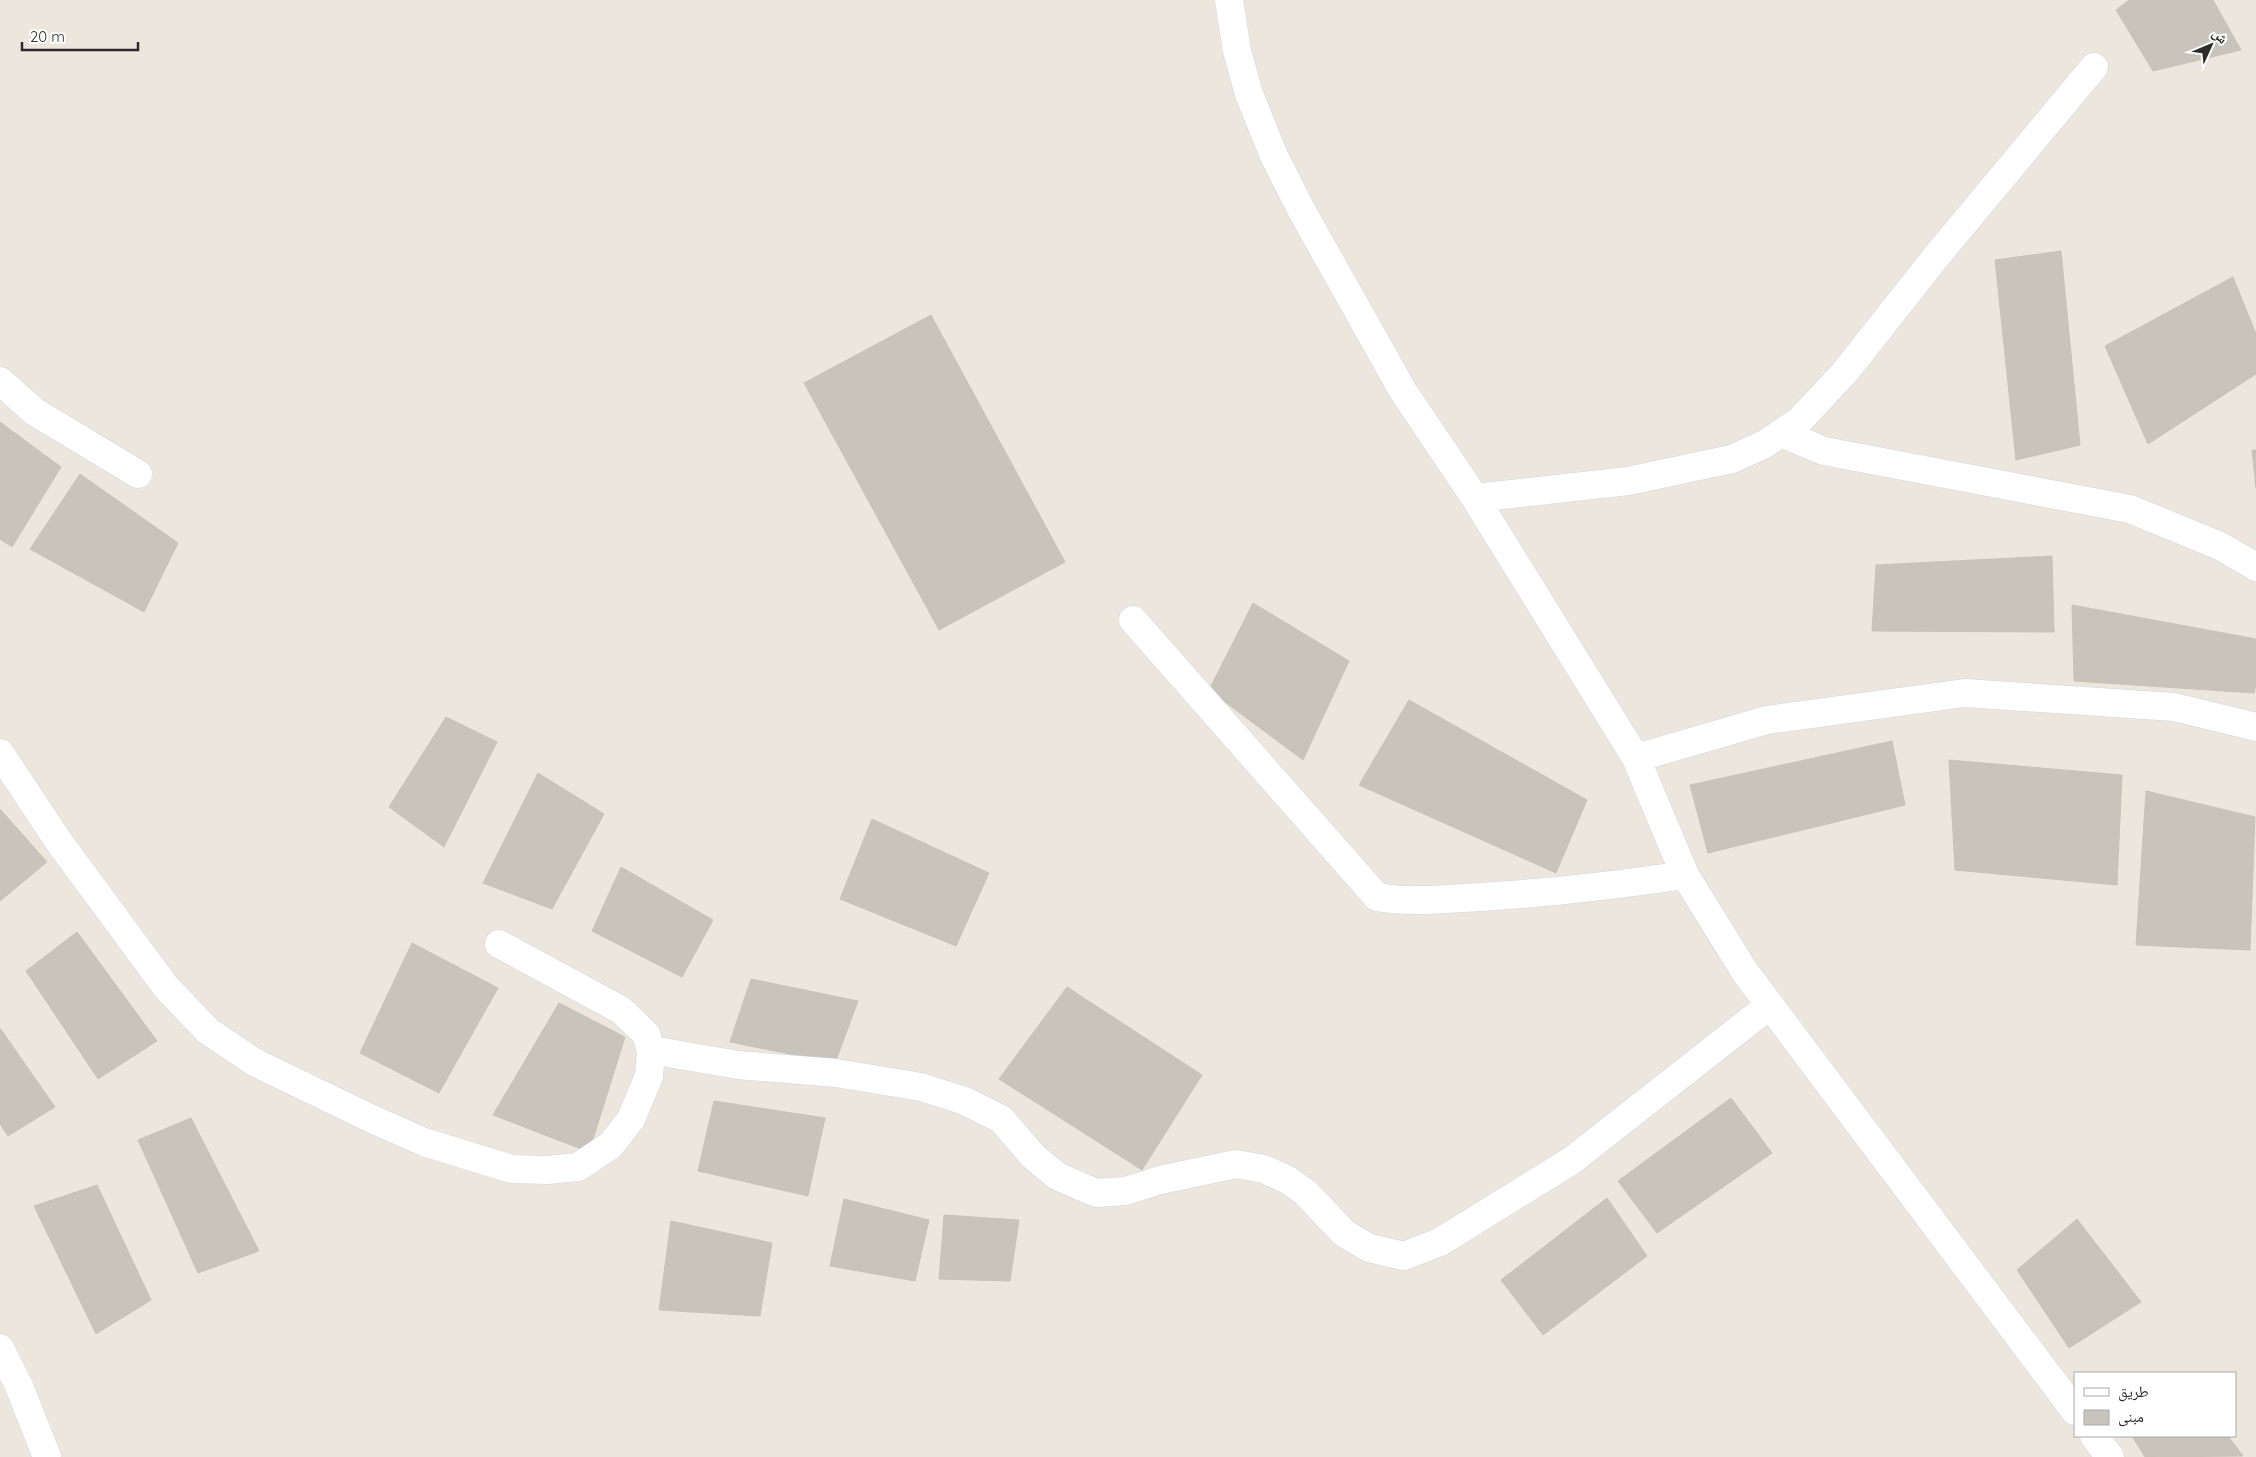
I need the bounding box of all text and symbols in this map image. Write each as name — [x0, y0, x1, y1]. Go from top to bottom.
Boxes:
scale bar — [22, 20, 139, 52]
north arrow — [2186, 20, 2236, 70]
text: ش — [2209, 24, 2232, 48]
text: 20 m — [30, 27, 65, 46]
legend — [2074, 1372, 2236, 1437]
text: طريق — [2118, 1382, 2149, 1402]
text: مبنى — [2118, 1407, 2144, 1427]

